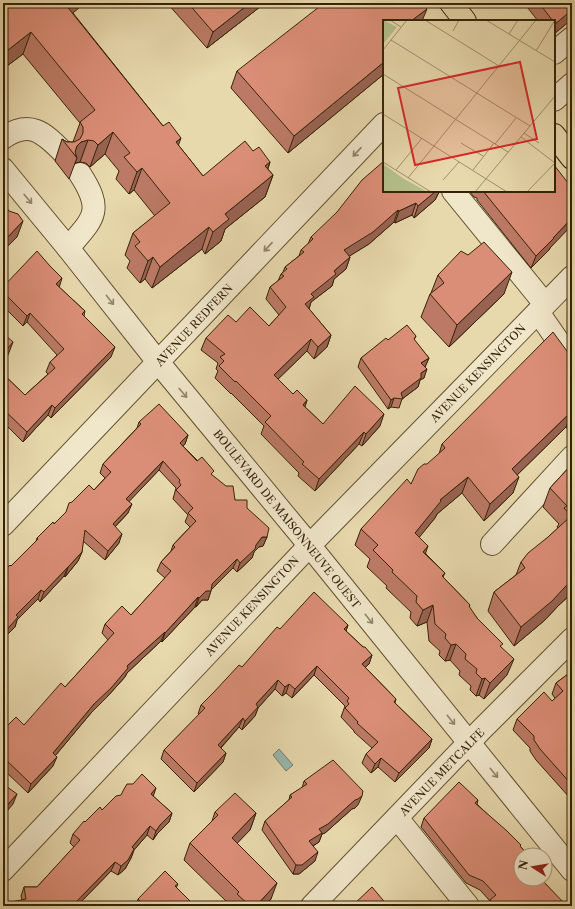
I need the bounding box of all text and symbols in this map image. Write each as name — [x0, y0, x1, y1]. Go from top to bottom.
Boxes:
inset map — [383, 20, 555, 192]
one-way arrow — [352, 147, 362, 157]
one-way arrow — [23, 194, 32, 204]
one-way arrow — [263, 242, 273, 252]
street label: AVENUE REDFERN — [152, 281, 236, 370]
one-way arrow — [106, 294, 114, 305]
street label: AVENUE KENSINGTON — [427, 321, 529, 426]
one-way arrow — [179, 387, 188, 398]
street label: BOULEVARD DE MAISONNEUVE OUEST — [210, 427, 364, 612]
street label: AVENUE KENSINGTON — [202, 553, 302, 659]
one-way arrow — [365, 614, 374, 625]
one-way arrow — [447, 715, 456, 726]
street label: AVENUE METCALFE — [396, 725, 488, 819]
one-way arrow — [489, 767, 498, 778]
north arrow — [513, 847, 553, 887]
text: N — [515, 858, 531, 871]

